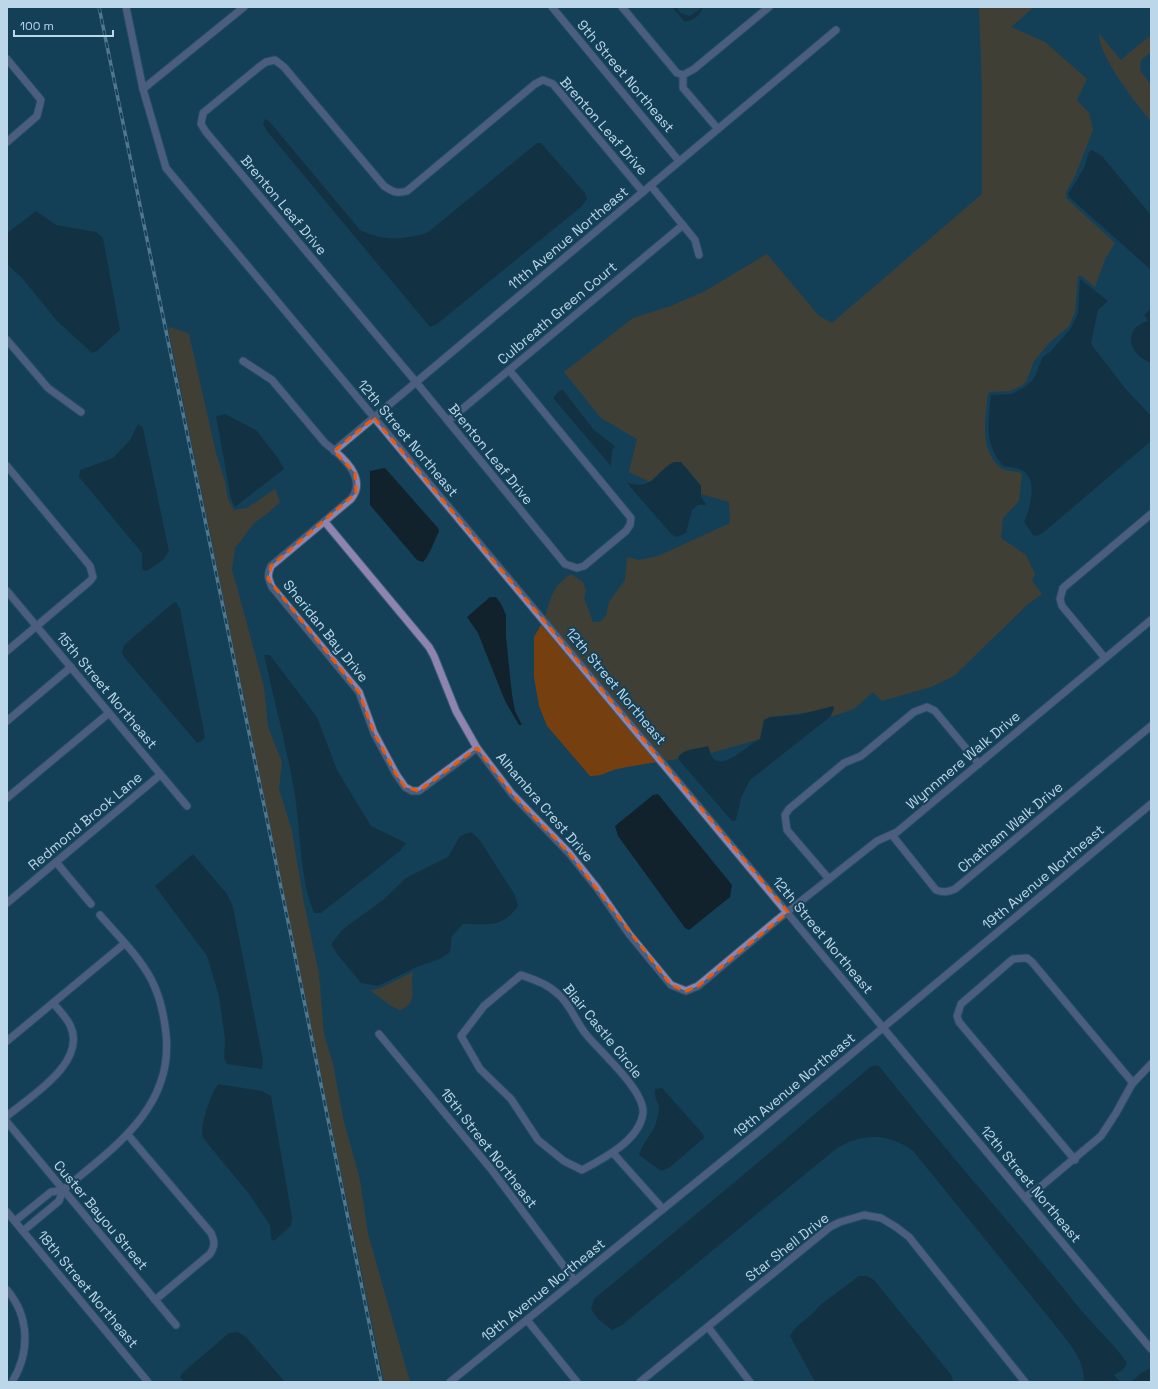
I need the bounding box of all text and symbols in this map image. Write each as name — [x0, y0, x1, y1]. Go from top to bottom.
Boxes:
scale bar — [14, 12, 113, 38]
street label: 9th Street Northeast — [574, 16, 678, 136]
text: 100 m — [20, 18, 54, 34]
street label: Brenton Leaf Drive — [556, 73, 652, 179]
street label: Brenton Leaf Drive — [237, 151, 331, 259]
street label: 11th Avenue Northeast — [504, 182, 632, 294]
street label: Culbreath Green Court — [494, 258, 620, 368]
street label: 12th Street Northeast — [354, 376, 462, 500]
street label: Brenton Leaf Drive — [445, 400, 537, 508]
street label: Sheridan Bay Drive — [279, 576, 373, 686]
street label: 12th Street Northeast — [562, 624, 670, 748]
street label: 15th Street Northeast — [53, 628, 161, 752]
street label: Wynnmere Walk Drive — [902, 707, 1024, 813]
street label: Alhambra Crest Drive — [492, 748, 598, 866]
street label: Redmond Brook Lane — [24, 768, 146, 874]
street label: Chatham Walk Drive — [954, 778, 1066, 876]
street label: 19th Avenue Northeast — [978, 821, 1108, 933]
street label: 12th Street Northeast — [769, 873, 877, 997]
street label: Blair Castle Circle — [559, 980, 647, 1082]
street label: 19th Avenue Northeast — [729, 1029, 859, 1141]
street label: 15th Street Northeast — [437, 1084, 541, 1212]
street label: 12th Street Northeast — [977, 1122, 1085, 1246]
street label: Custer Bayou Street — [50, 1157, 152, 1273]
street label: Star Shell Drive — [742, 1209, 832, 1285]
street label: 18th Street Northeast — [34, 1227, 142, 1351]
street label: 19th Avenue Northeast — [477, 1235, 609, 1345]

